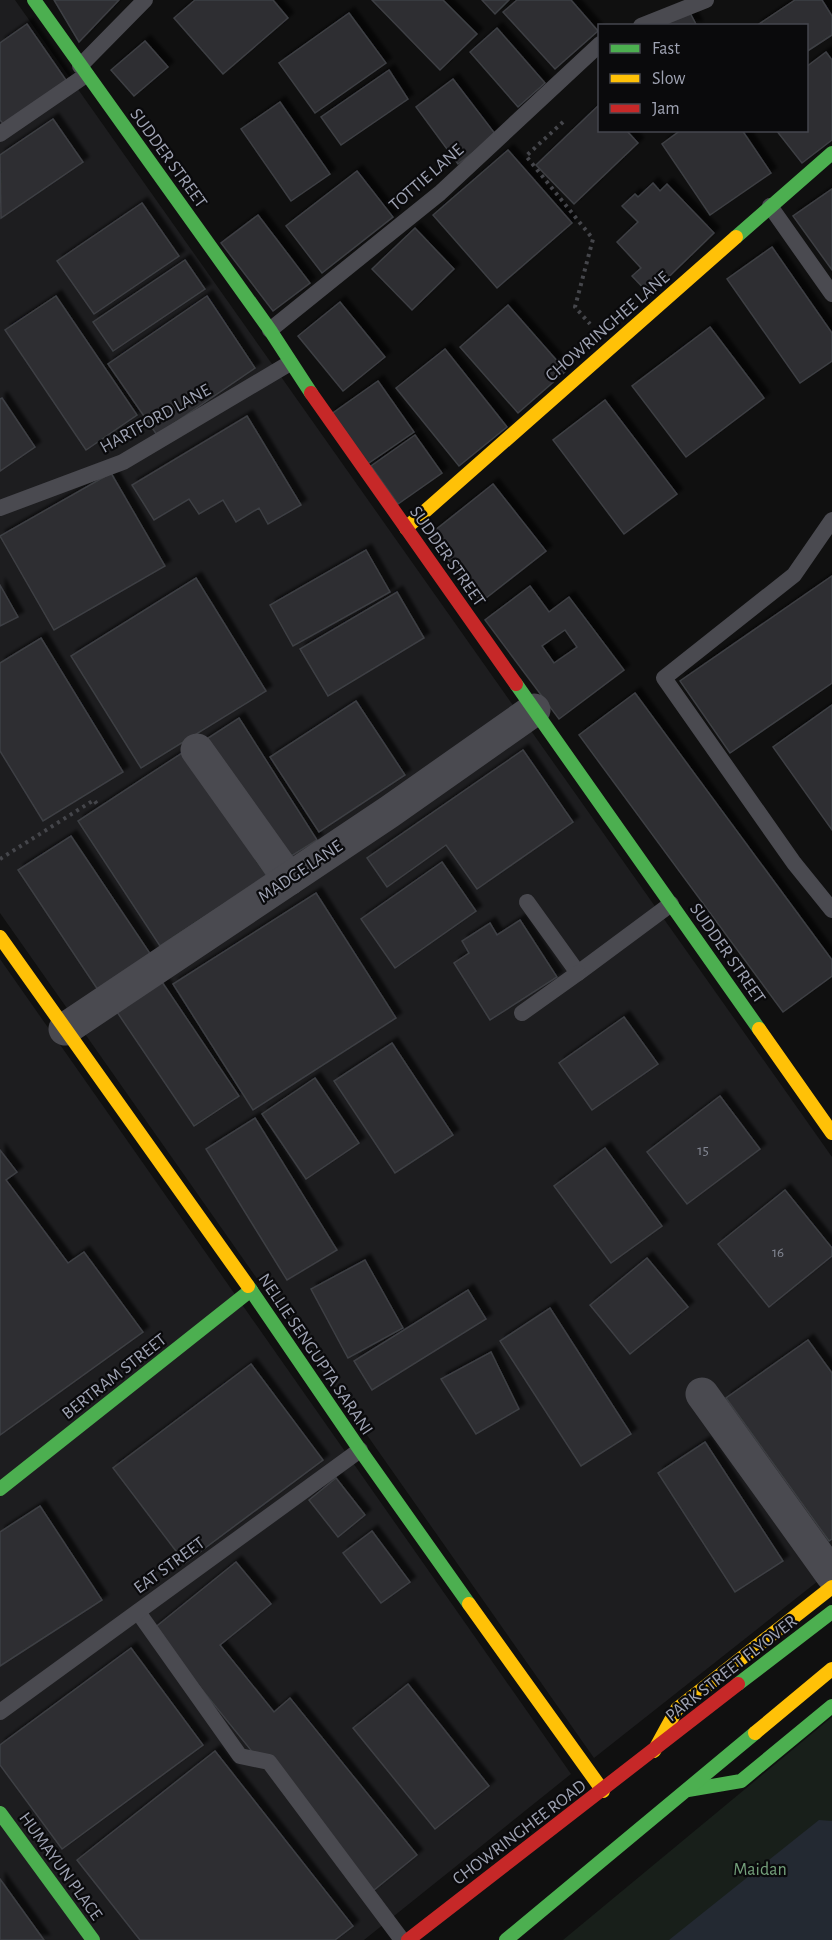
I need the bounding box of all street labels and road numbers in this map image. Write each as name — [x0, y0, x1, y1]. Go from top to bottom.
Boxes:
street label: SUDDER STREET — [126, 106, 210, 212]
street label: TOTTIE LANE — [386, 141, 467, 215]
street label: CHOWRINGHEE LANE — [542, 268, 673, 385]
street label: HARTFORD LANE — [97, 381, 214, 457]
street label: SUDDER STREET — [406, 503, 488, 610]
street label: MADGE LANE — [255, 837, 346, 907]
street label: SUDDER STREET — [686, 900, 768, 1007]
street label: NELLIE SENGUPTA SARANI — [254, 1271, 376, 1439]
street label: BERTRAM STREET — [59, 1330, 170, 1423]
street label: EAT STREET — [131, 1534, 209, 1598]
street label: PARK STREET FLYOVER — [663, 1612, 801, 1725]
street label: CHOWRINGHEE ROAD — [450, 1777, 590, 1889]
street label: HUMAYUN PLACE — [15, 1809, 105, 1924]

